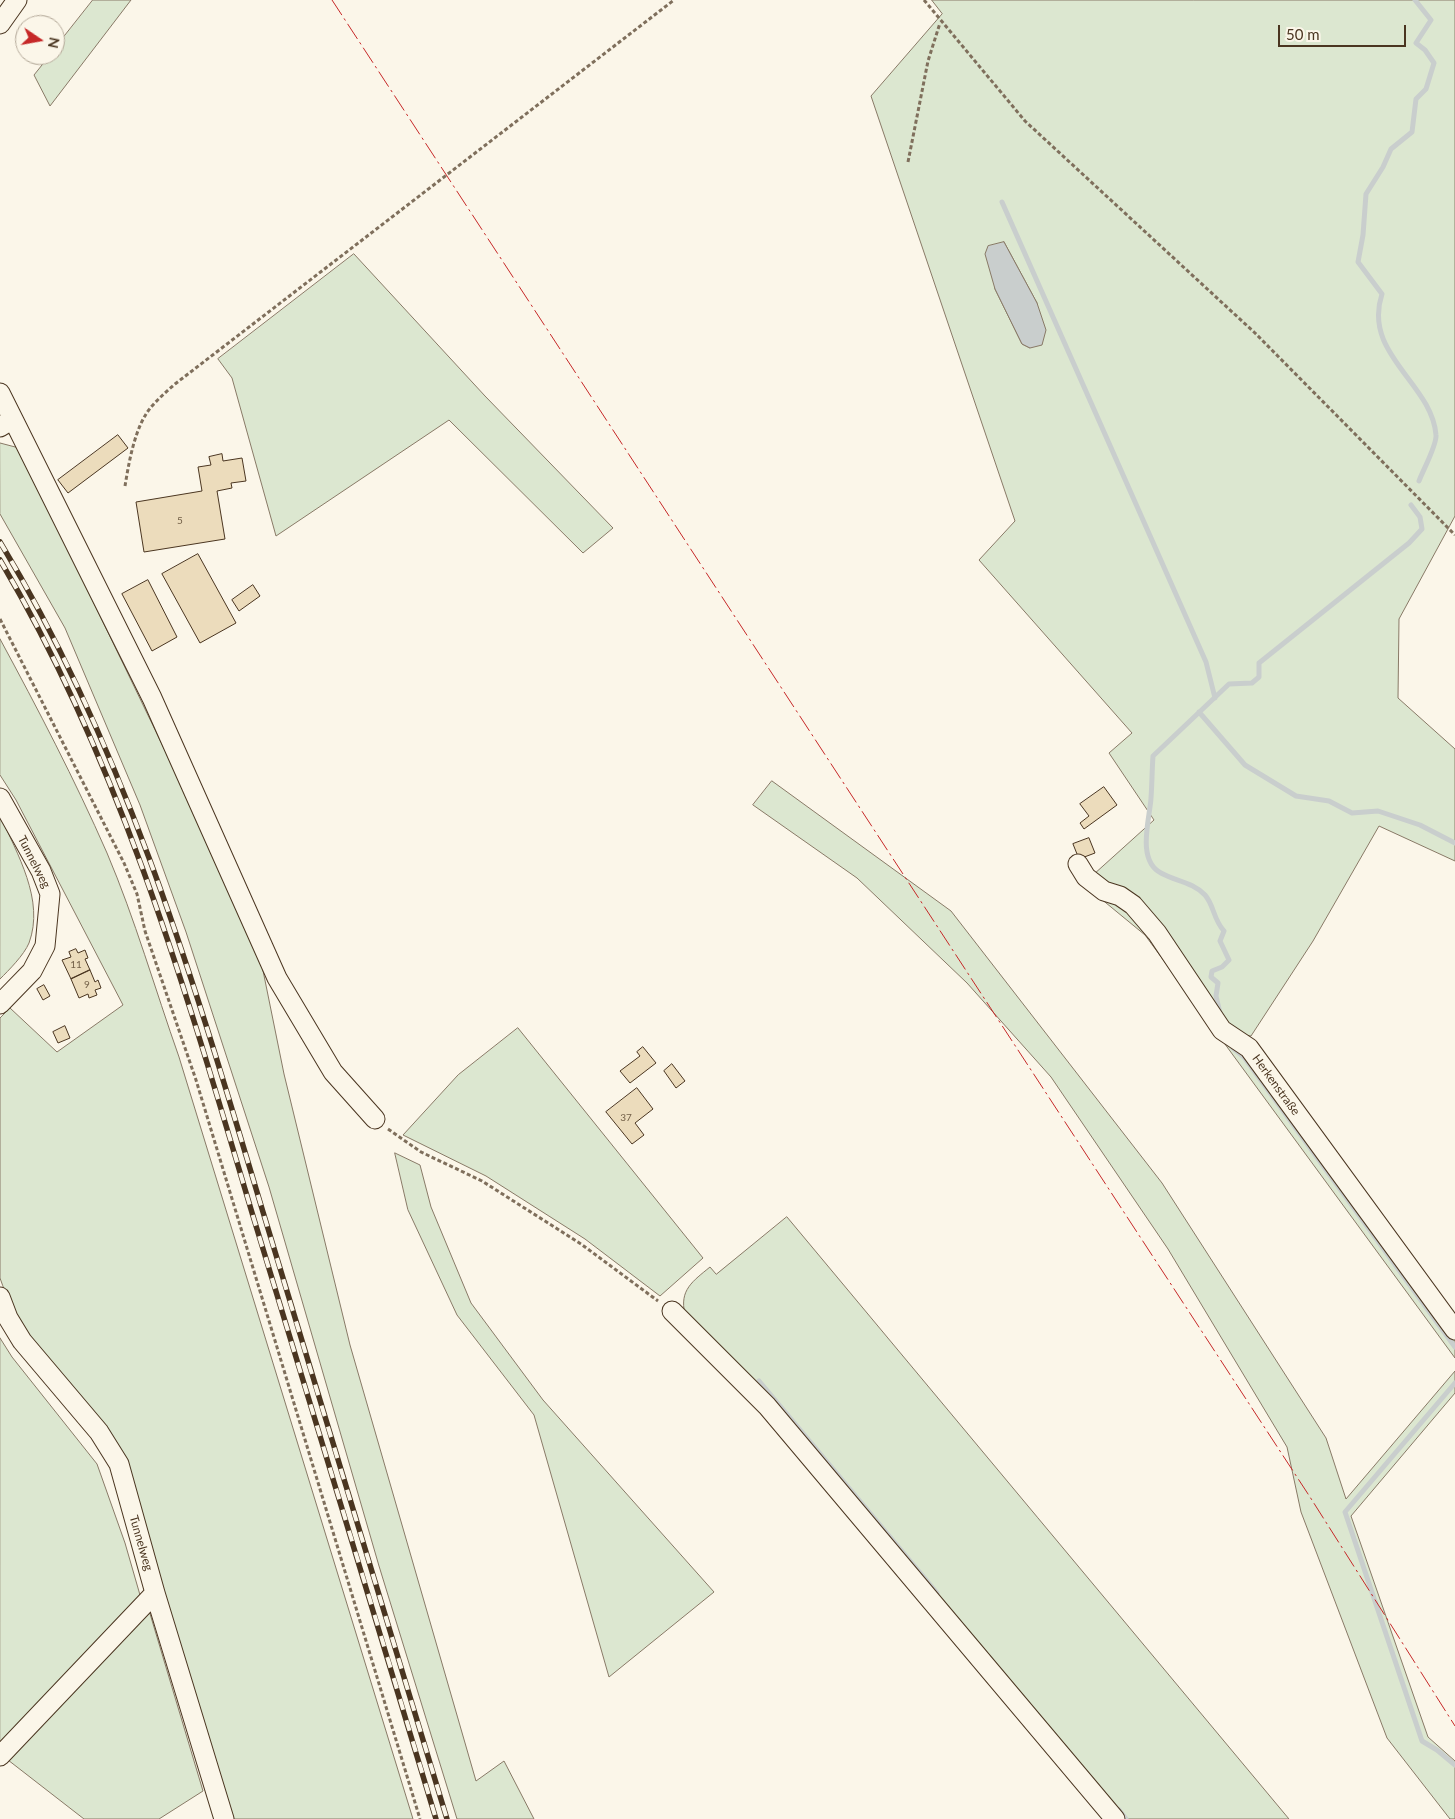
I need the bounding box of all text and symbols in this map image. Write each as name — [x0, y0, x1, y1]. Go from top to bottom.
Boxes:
north arrow — [15, 15, 65, 65]
scale bar — [1280, 15, 1408, 47]
text: 50 m — [1286, 25, 1320, 43]
text: N — [45, 36, 64, 50]
house number: 5 — [177, 515, 183, 527]
street label: Tunnelweg — [15, 833, 53, 891]
house number: 11 — [70, 959, 82, 971]
house number: 9 — [84, 979, 90, 991]
street label: Herkenstraße — [1249, 1052, 1303, 1118]
house number: 37 — [620, 1112, 632, 1124]
street label: Tunnelweg — [126, 1514, 156, 1572]

